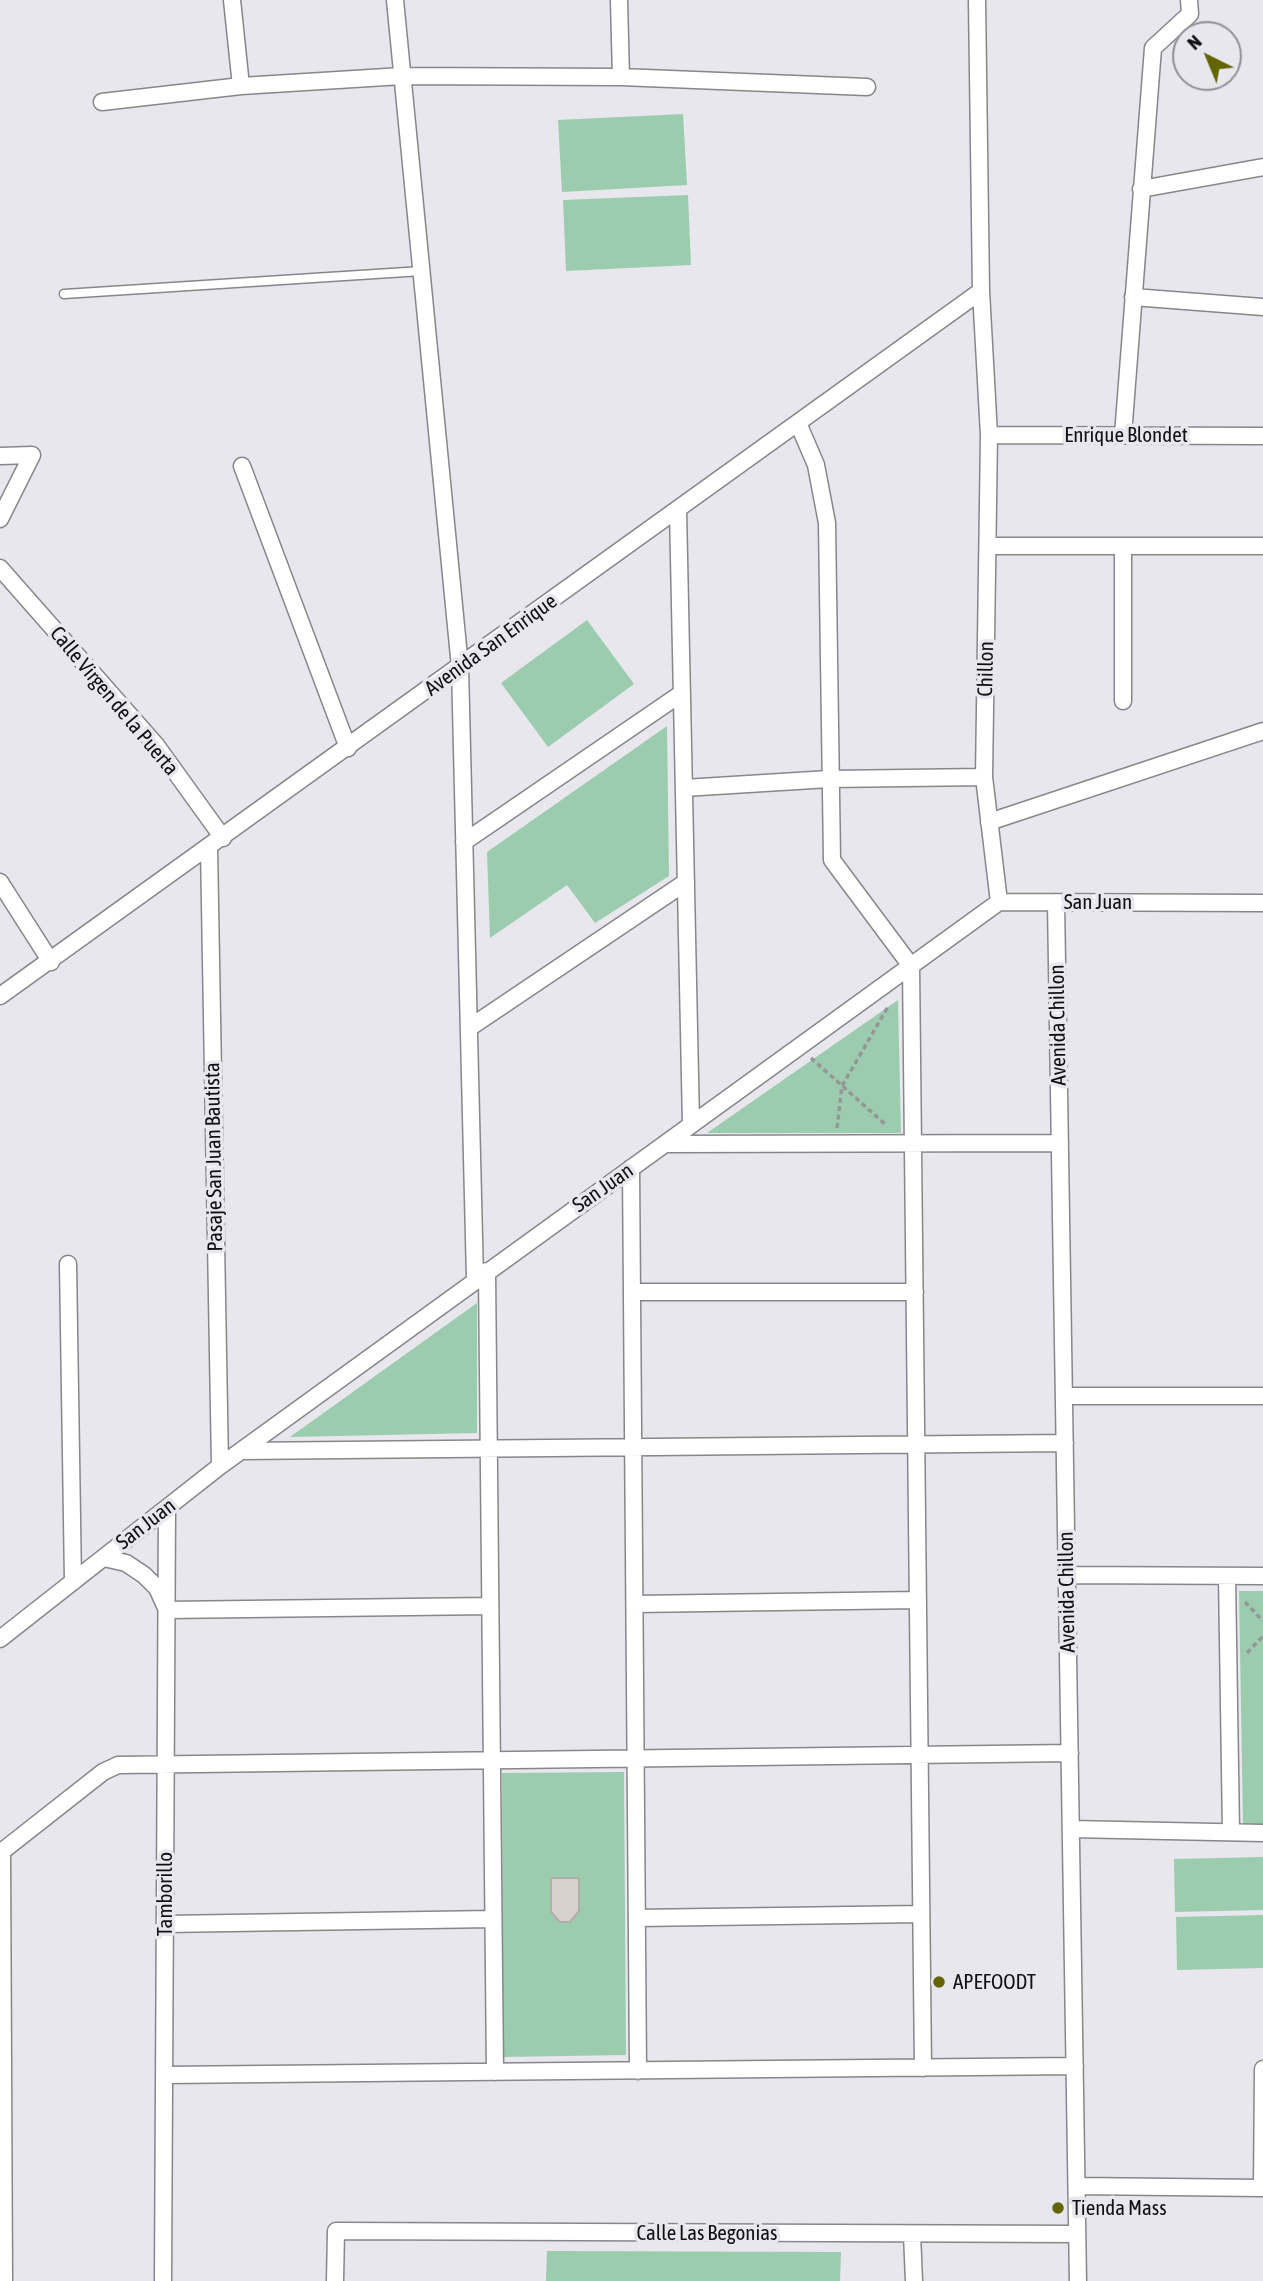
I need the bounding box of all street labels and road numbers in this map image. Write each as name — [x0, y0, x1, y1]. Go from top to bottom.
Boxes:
street label: Enrique Blondet — [1064, 422, 1188, 448]
street label: Avenida San Enrique — [420, 589, 562, 701]
street label: Calle Virgen de la Puerta — [44, 621, 184, 781]
street label: Chillon — [973, 641, 999, 697]
street label: San Juan — [1064, 889, 1132, 915]
street label: Avenida Chillon — [1044, 964, 1072, 1086]
street label: Pasaje San Juan Bautista — [200, 1062, 228, 1252]
street label: San Juan — [568, 1158, 638, 1218]
street label: San Juan — [111, 1493, 181, 1555]
street label: Avenida Chillon — [1053, 1531, 1081, 1653]
street label: Tamborillo — [152, 1852, 178, 1936]
street label: Calle Las Begonias — [637, 2220, 777, 2246]

